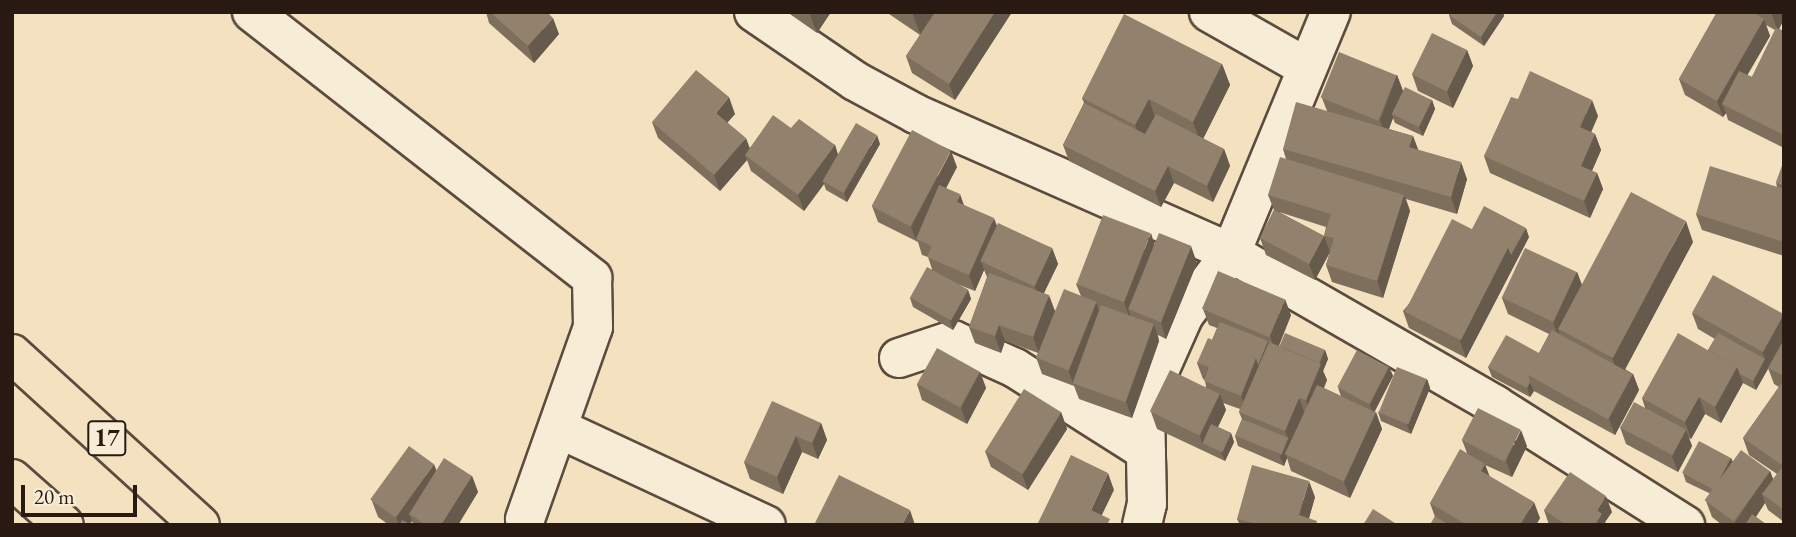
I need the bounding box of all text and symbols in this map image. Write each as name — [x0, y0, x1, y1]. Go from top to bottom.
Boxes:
road number: 17 — [86, 418, 128, 458]
scale bar — [24, 470, 140, 514]
text: 20 m — [34, 483, 75, 510]

